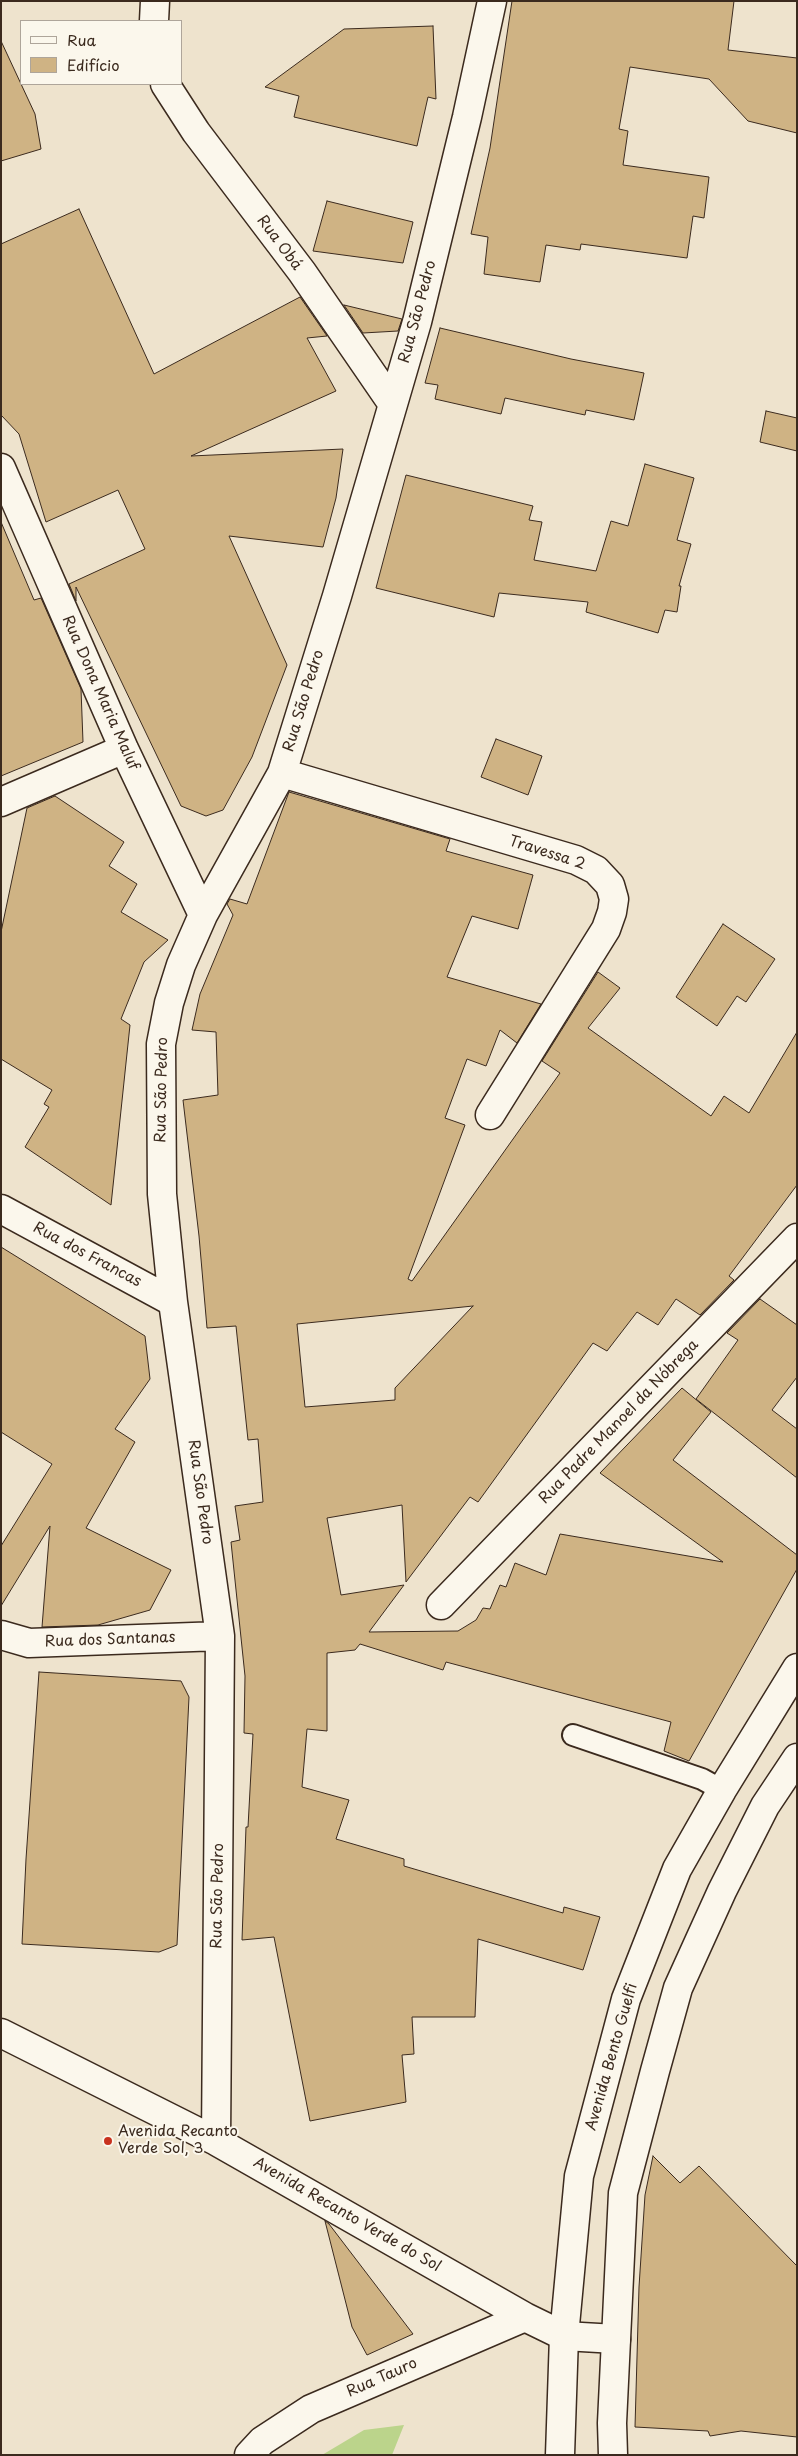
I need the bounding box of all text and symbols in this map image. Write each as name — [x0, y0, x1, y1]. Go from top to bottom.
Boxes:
legend — [20, 20, 182, 85]
text: Rua — [67, 28, 96, 51]
text: Edifício — [67, 53, 120, 76]
street label: Rua Obá — [253, 212, 305, 274]
street label: Rua São Pedro — [396, 259, 440, 365]
street label: Rua Dona Maria Maluf — [58, 613, 142, 773]
street label: Rua São Pedro — [280, 648, 328, 754]
street label: Travessa 2 — [507, 832, 587, 874]
street label: Rua São Pedro — [152, 1037, 172, 1143]
street label: Rua dos Francas — [30, 1219, 144, 1291]
street label: Rua Padre Manoel da Nóbrega — [536, 1336, 702, 1508]
street label: Rua São Pedro — [184, 1438, 216, 1546]
street label: Rua dos Santanas — [44, 1629, 176, 1651]
street label: Rua São Pedro — [208, 1843, 228, 1949]
street label: Avenida Bento Guelfi — [582, 1981, 642, 2133]
place label: Avenida Recanto Verde Sol, 3 — [118, 2123, 238, 2158]
marker: Avenida Recanto Verde Sol, 3 — [102, 2135, 114, 2147]
street label: Avenida Recanto Verde do Sol — [250, 2154, 444, 2276]
street label: Rua Tauro — [344, 2354, 420, 2402]

